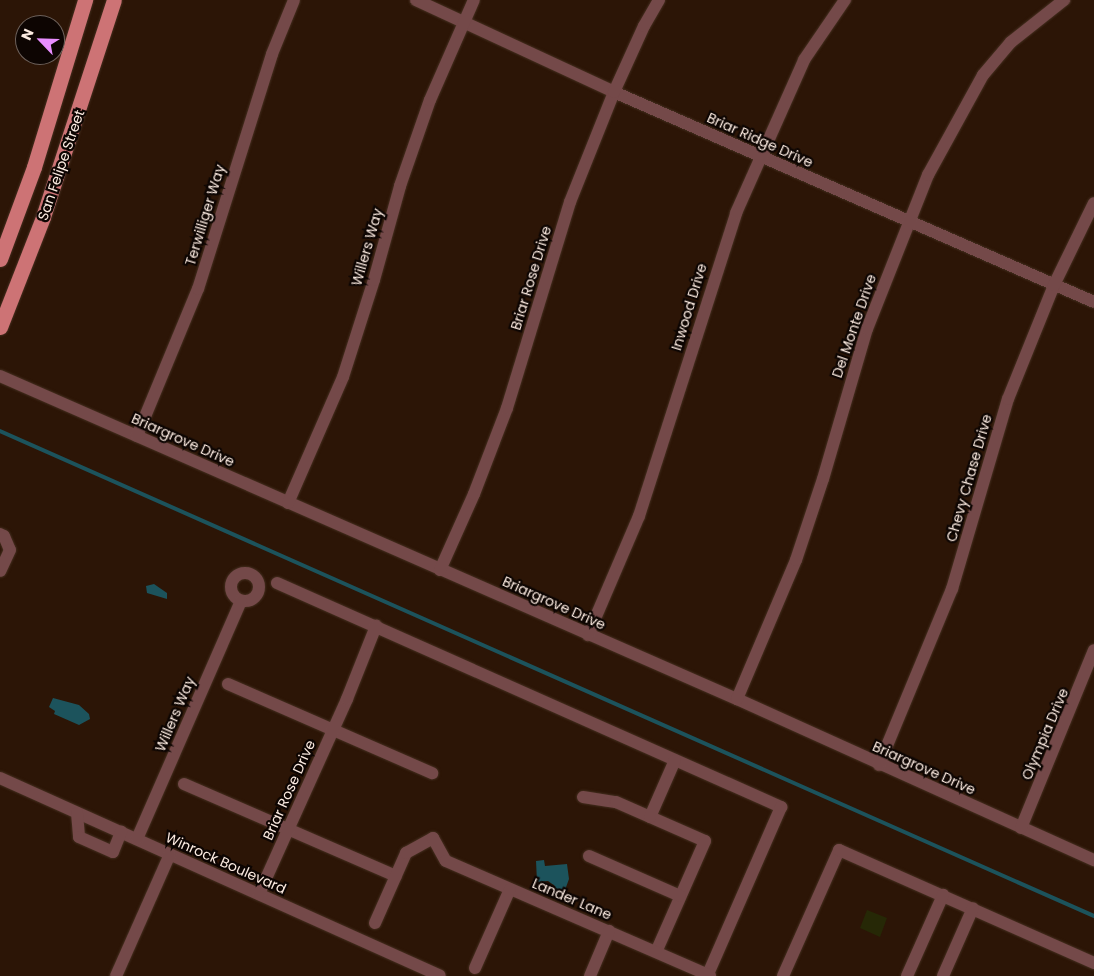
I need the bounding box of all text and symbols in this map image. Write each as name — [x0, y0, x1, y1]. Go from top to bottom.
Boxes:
north arrow — [15, 15, 65, 65]
text: N — [16, 25, 38, 43]
street label: San Felipe Street — [34, 107, 88, 223]
street label: Briar Ridge Drive — [704, 109, 816, 171]
street label: Terwilliger Way — [182, 162, 228, 268]
street label: Willers Way — [348, 206, 386, 288]
street label: Briar Rose Drive — [507, 224, 555, 332]
street label: Inwood Drive — [668, 261, 710, 353]
street label: Del Monte Drive — [828, 272, 880, 380]
street label: Briargrove Drive — [129, 410, 237, 470]
street label: Chevy Chase Drive — [943, 412, 995, 544]
street label: Briargrove Drive — [500, 573, 608, 633]
street label: Willers Way — [152, 674, 198, 754]
street label: Olympia Drive — [1018, 686, 1072, 782]
street label: Briar Rose Drive — [259, 737, 319, 843]
street label: Briargrove Drive — [870, 738, 978, 798]
street label: Winrock Boulevard — [163, 829, 289, 897]
street label: Lander Lane — [530, 875, 614, 923]

